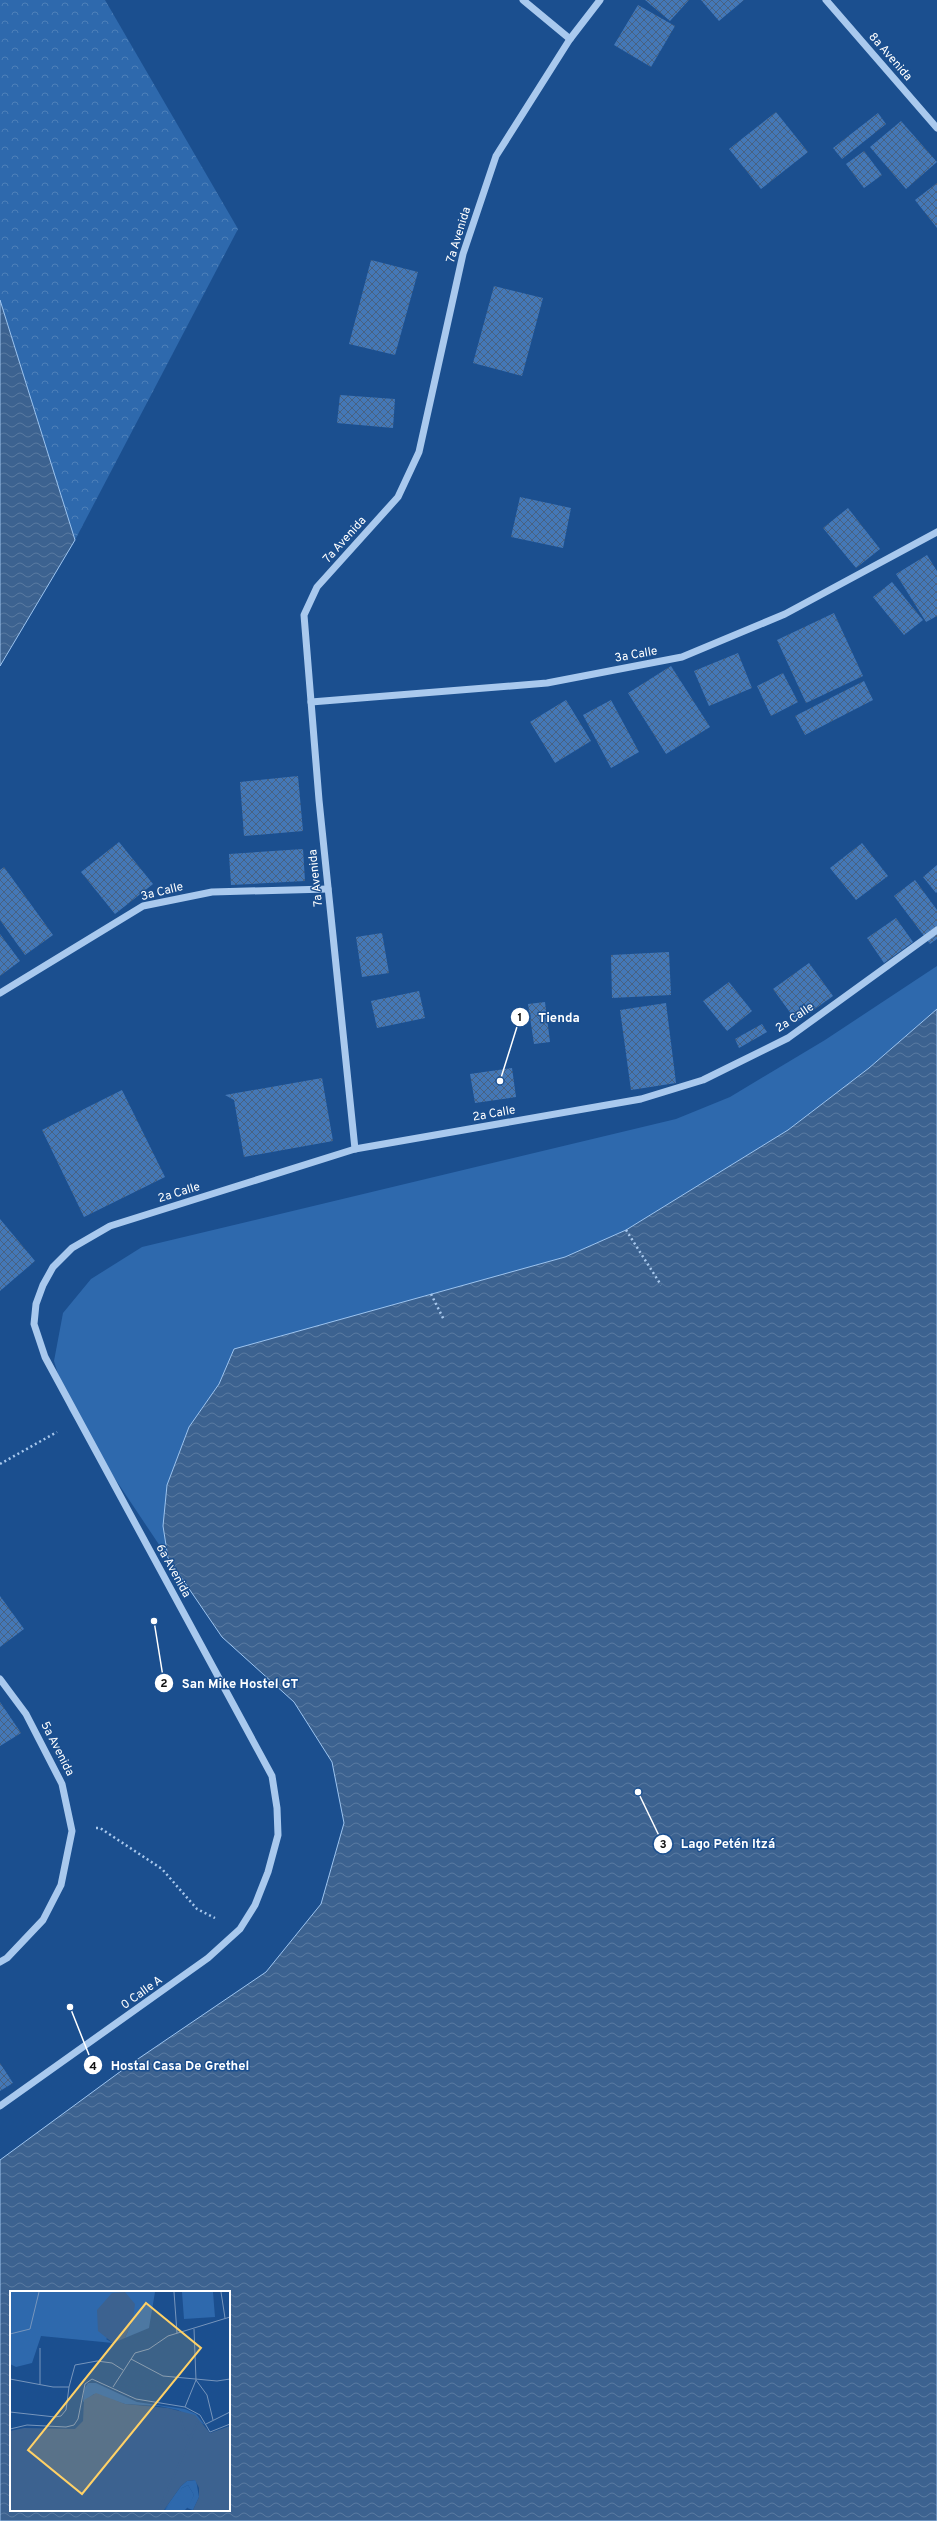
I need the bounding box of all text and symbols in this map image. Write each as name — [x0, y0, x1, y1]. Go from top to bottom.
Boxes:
street label: 8a Avenida — [865, 29, 915, 85]
street label: 7a Avenida — [443, 205, 475, 265]
street label: 7a Avenida — [320, 513, 370, 567]
street label: 3a Calle — [613, 643, 659, 667]
street label: 7a Avenida — [305, 849, 327, 907]
street label: 3a Calle — [139, 879, 185, 905]
street label: 2a Calle — [773, 999, 817, 1037]
callout: Tienda — [510, 1005, 587, 1030]
text: 1 — [518, 1010, 522, 1026]
text: Tienda — [538, 1011, 580, 1027]
street label: 2a Calle — [471, 1102, 517, 1126]
street label: 2a Calle — [156, 1179, 202, 1207]
street label: 6a Avenida — [152, 1541, 194, 1601]
callout: San Mike Hostel GT — [154, 1671, 307, 1696]
text: 2 — [160, 1676, 168, 1692]
text: San Mike Hostel GT — [182, 1677, 298, 1693]
street label: 5a Avenida — [36, 1719, 78, 1779]
callout: Lago Petén Itzá — [653, 1831, 783, 1856]
text: 3 — [659, 1837, 667, 1853]
text: Lago Petén Itzá — [681, 1837, 775, 1853]
street label: 0 Calle A — [118, 1972, 166, 2014]
callout: Hostal Casa De Grethel — [83, 2053, 257, 2078]
text: 4 — [89, 2059, 97, 2075]
text: Hostal Casa De Grethel — [111, 2059, 249, 2075]
inset map — [10, 2291, 230, 2511]

